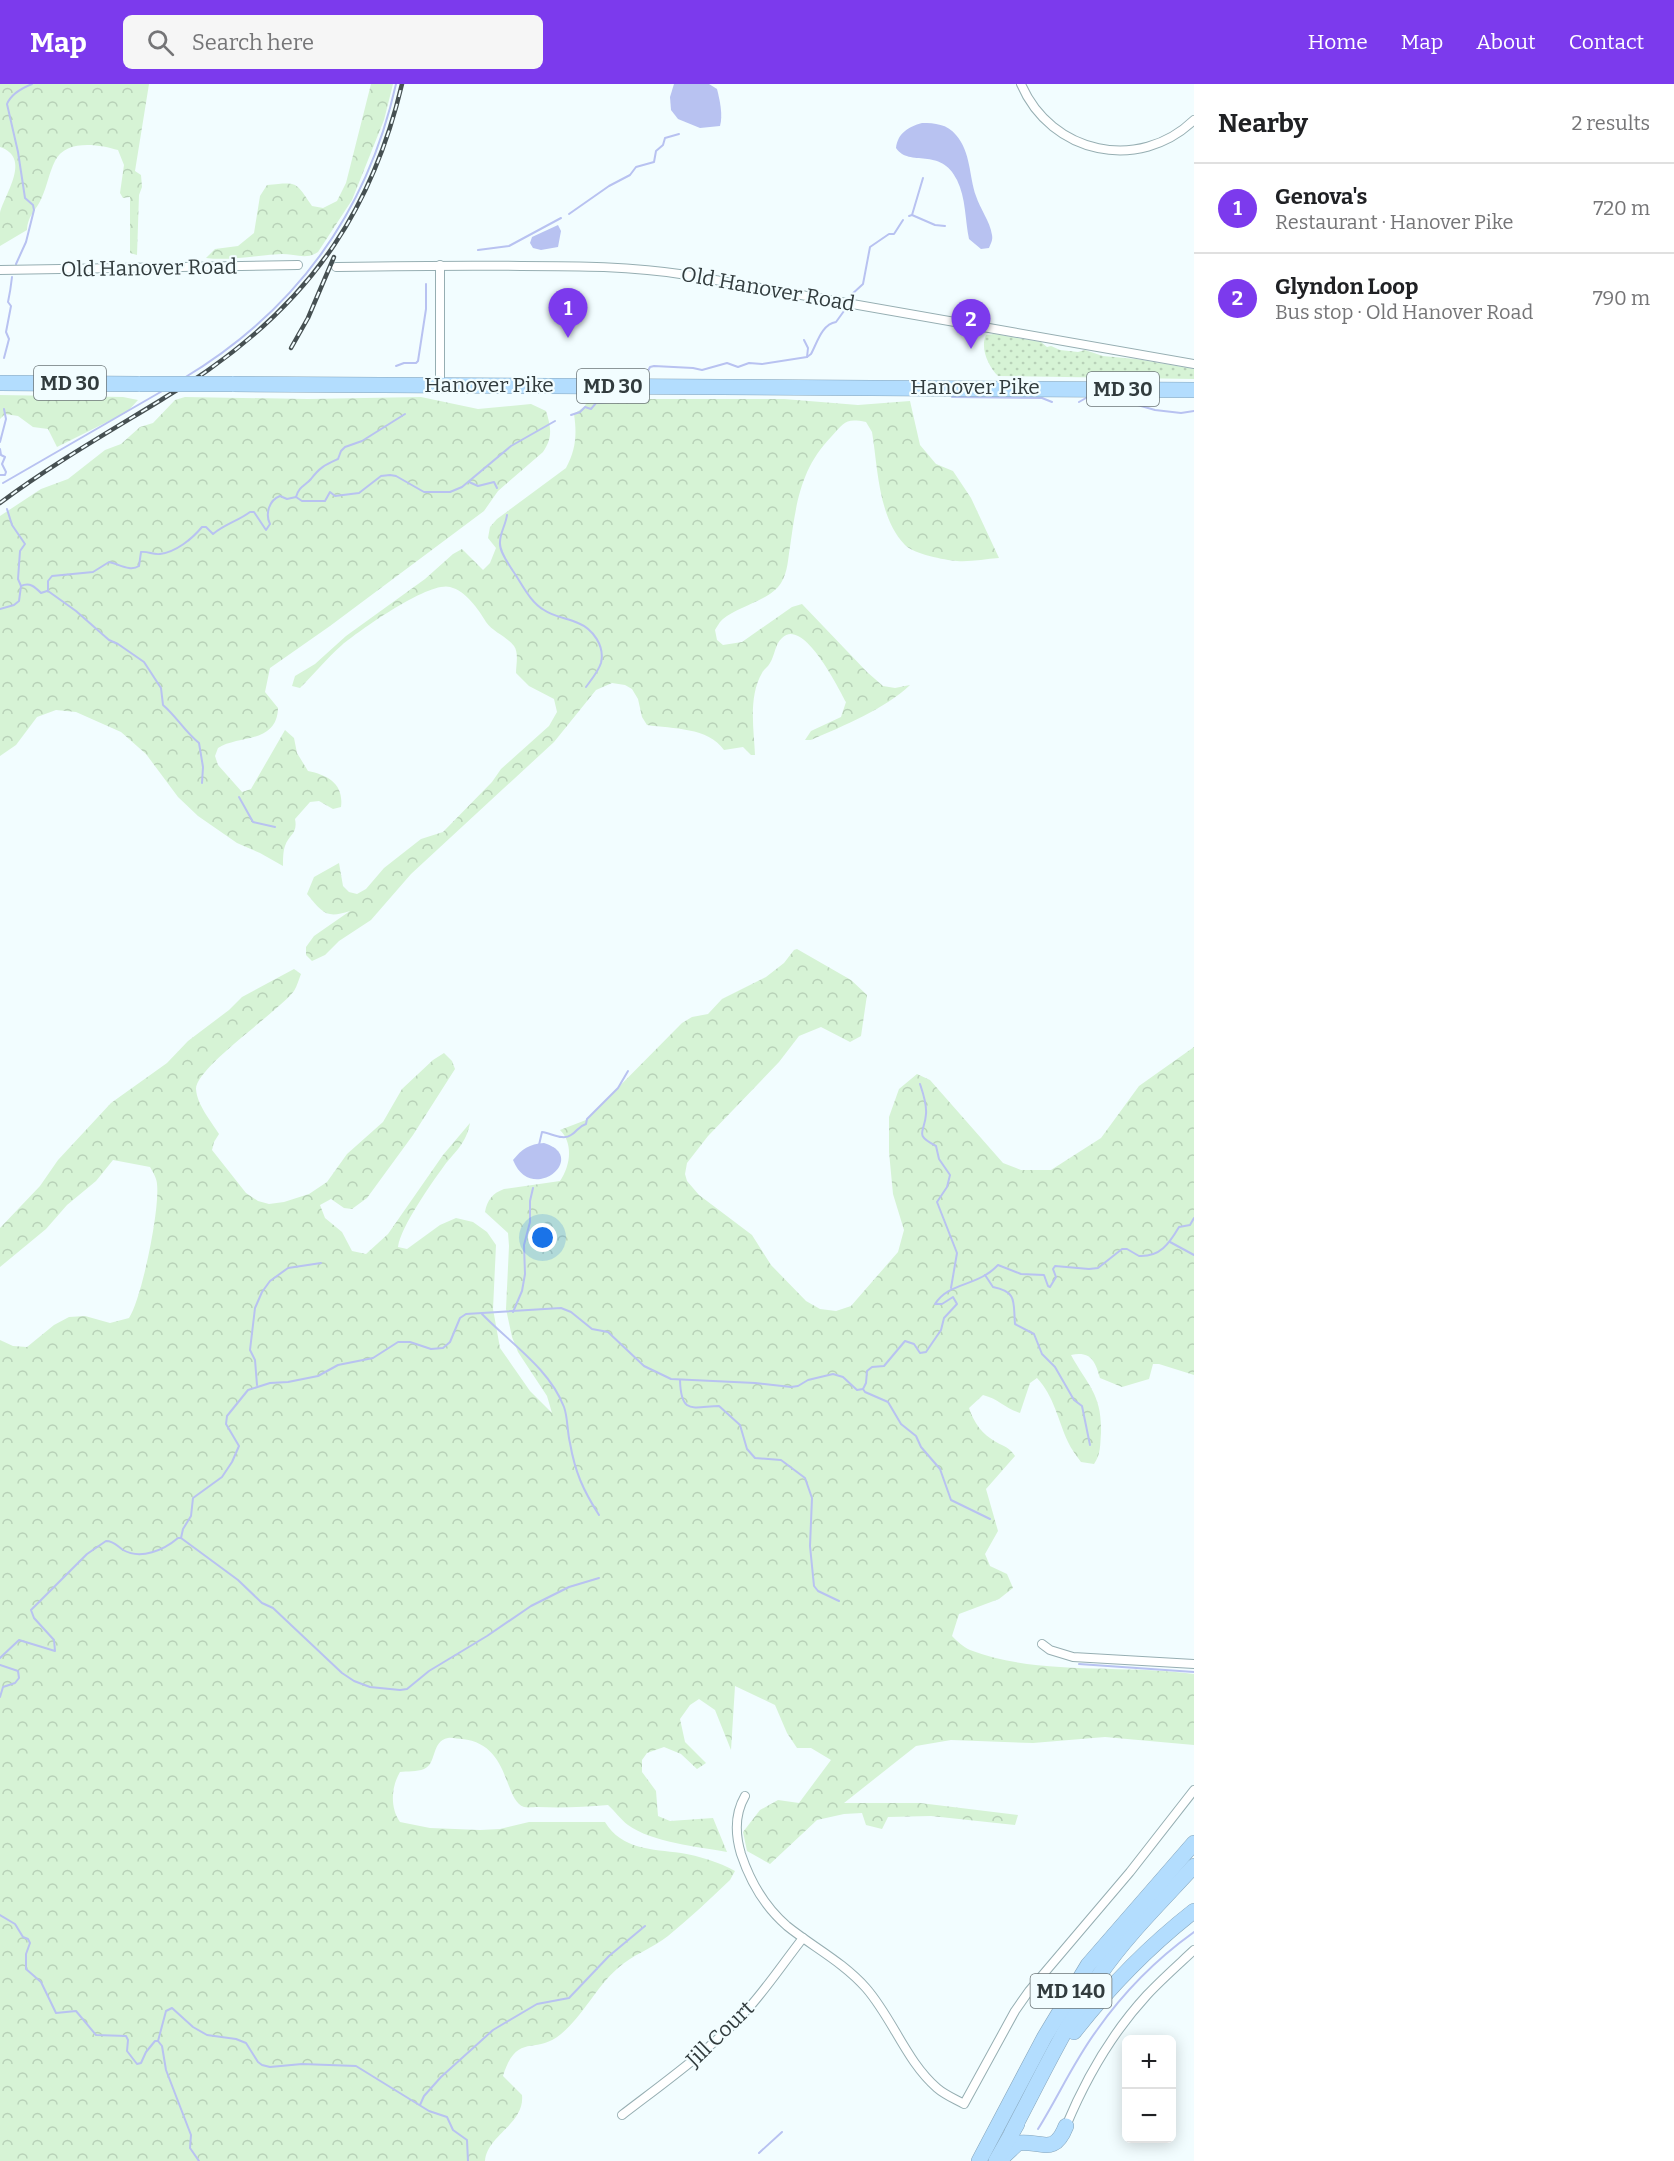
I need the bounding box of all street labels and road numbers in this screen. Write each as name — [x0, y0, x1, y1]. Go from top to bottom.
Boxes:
street label: Old Hanover Road — [61, 253, 237, 283]
street label: Old Hanover Road — [679, 261, 857, 317]
road number: MD 30 — [34, 366, 106, 400]
road number: MD 30 — [577, 369, 649, 403]
street label: Hanover Pike — [424, 372, 554, 398]
road number: MD 30 — [1087, 372, 1159, 406]
street label: Hanover Pike — [910, 374, 1040, 400]
road number: MD 140 — [1030, 1974, 1112, 2008]
street label: Jill Court — [680, 1995, 760, 2073]

